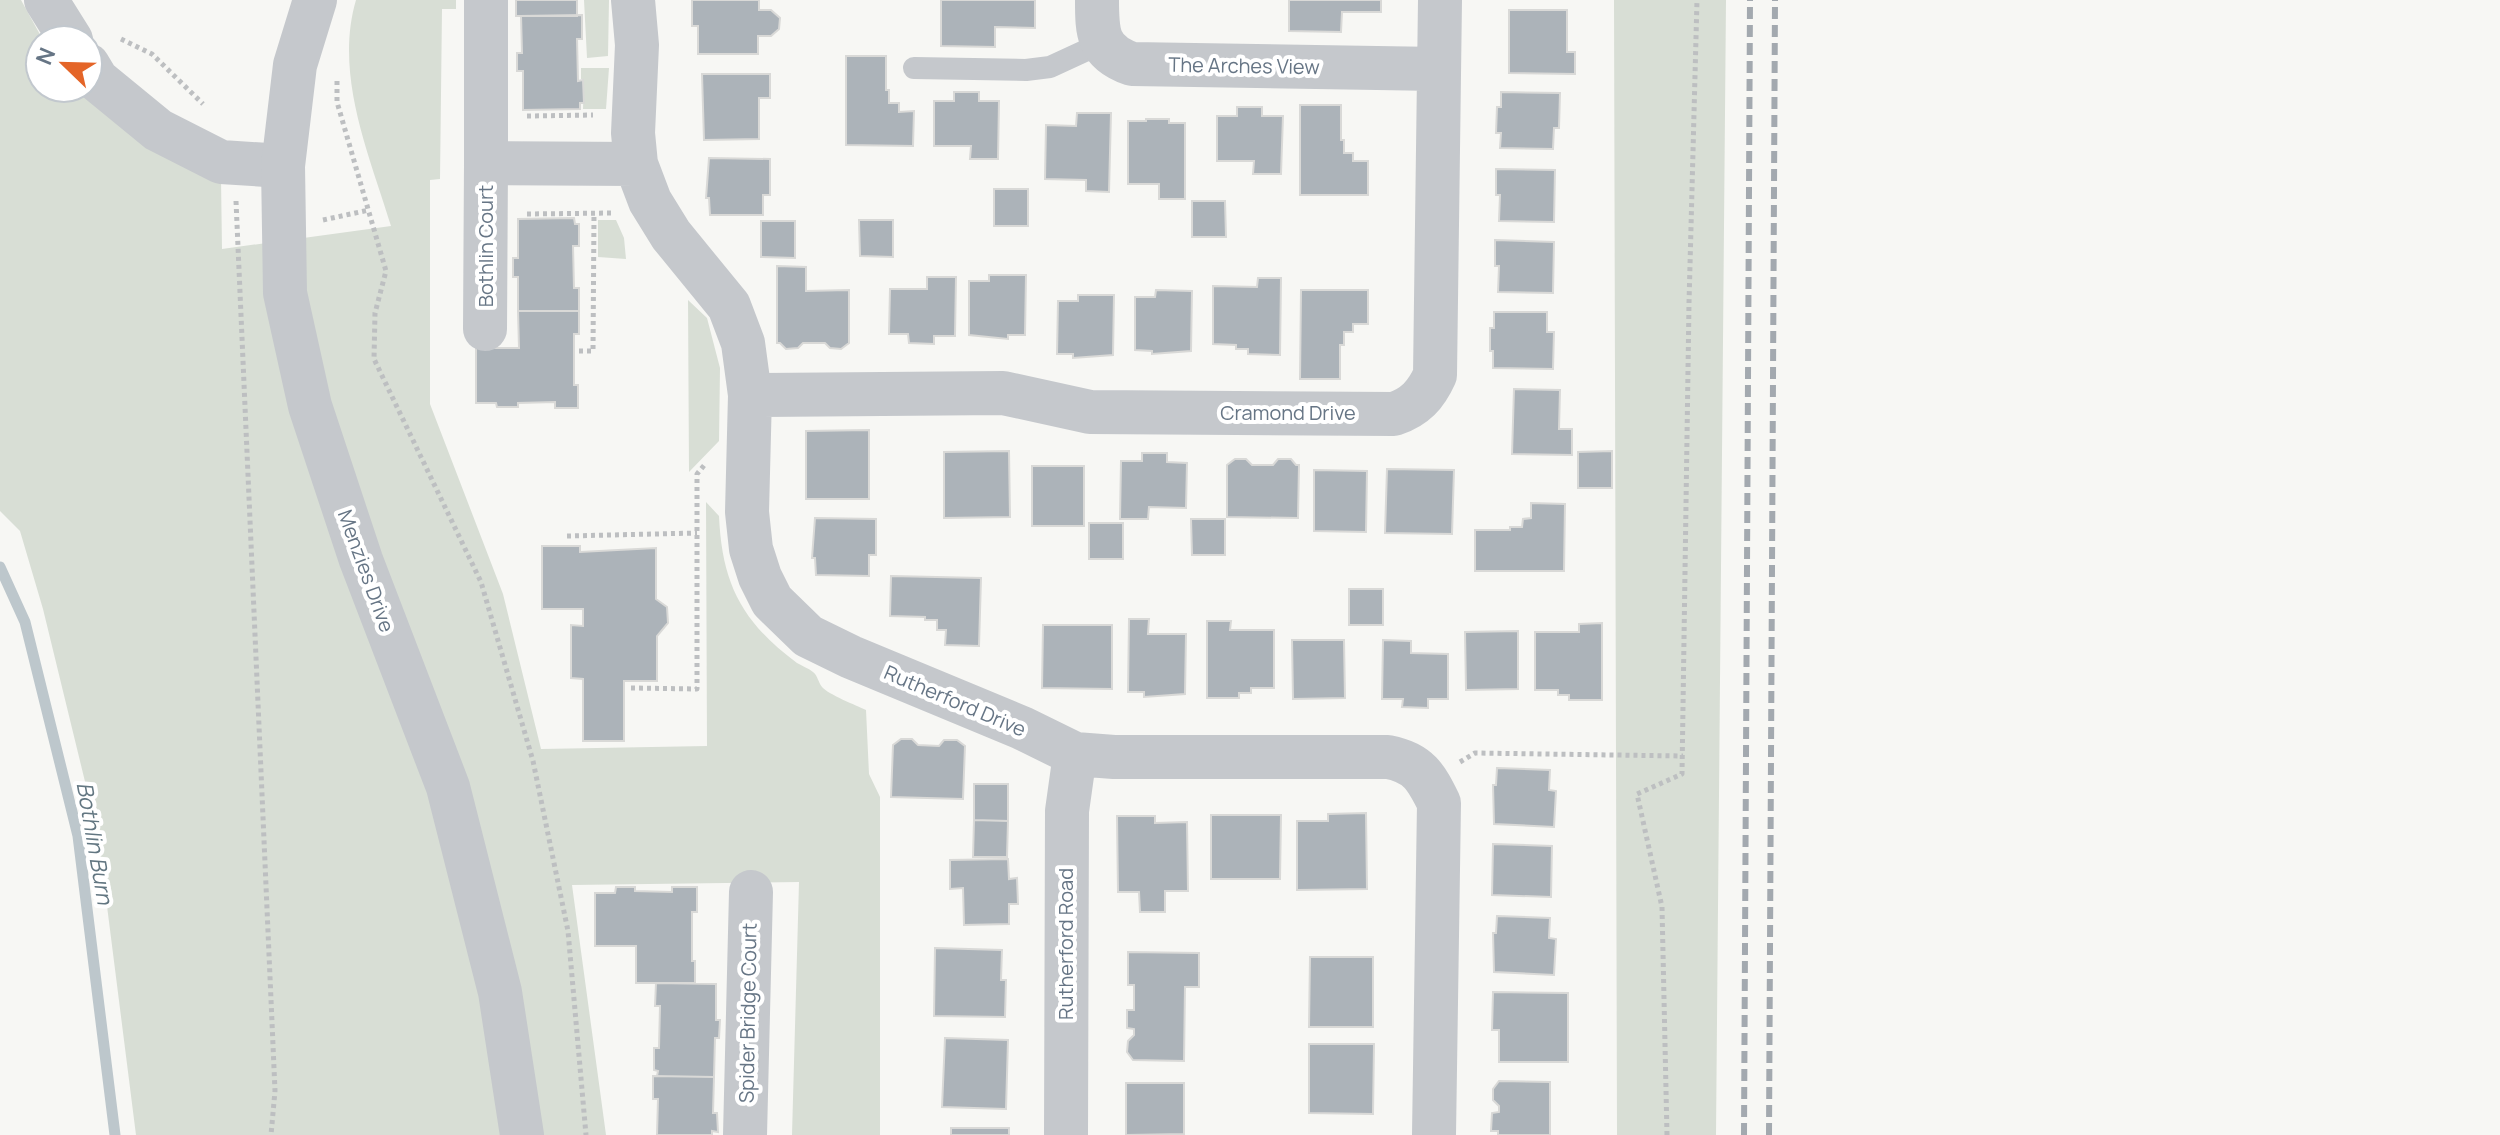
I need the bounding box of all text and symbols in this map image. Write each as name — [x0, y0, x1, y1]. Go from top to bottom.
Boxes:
north arrow — [24, 24, 104, 104]
text: N — [29, 43, 62, 69]
street label: The Arches View — [1168, 51, 1320, 80]
street label: Bothlin Court — [472, 185, 499, 307]
street label: Cramond Drive — [1220, 399, 1356, 426]
street label: Menzies Drive — [332, 506, 401, 636]
street label: Rutherford Drive — [880, 659, 1030, 743]
water label: Bothlin Burn — [69, 779, 121, 907]
street label: Rutherford Road — [1052, 868, 1079, 1020]
street label: Spider Bridge Court — [732, 923, 763, 1103]

